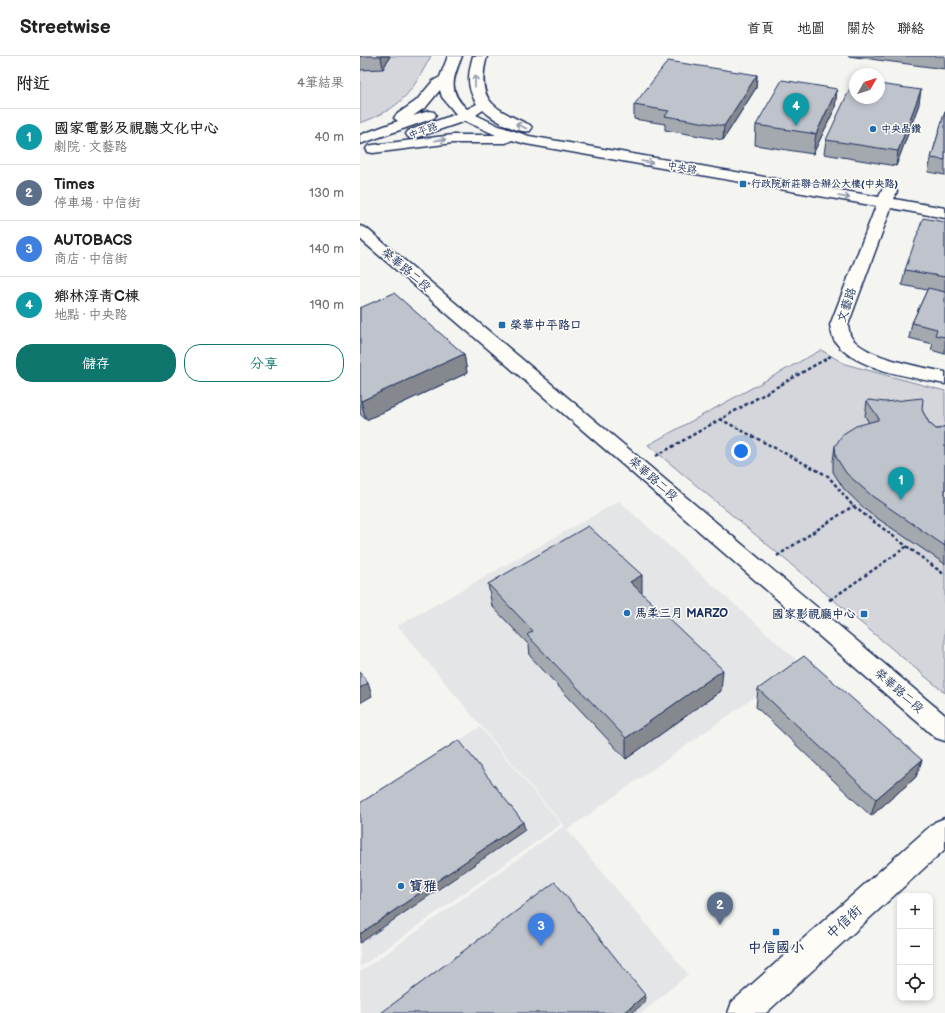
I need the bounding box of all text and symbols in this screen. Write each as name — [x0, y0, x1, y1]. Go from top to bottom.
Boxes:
text: Streetwise — [20, 16, 111, 39]
text: 首頁 — [747, 20, 775, 37]
text: 地圖 — [797, 20, 825, 37]
text: 關於 — [847, 20, 875, 37]
text: 聯絡 — [897, 20, 925, 37]
north arrow — [849, 68, 885, 104]
text: 附近 — [16, 74, 50, 94]
one-way arrow — [472, 74, 479, 87]
text: 4筆結果 — [297, 75, 344, 91]
pin: 4 — [783, 93, 809, 126]
text: 國家電影及視聽文化中心 — [54, 119, 219, 138]
street label: 中平路 — [407, 120, 439, 142]
one-way arrow — [515, 121, 527, 129]
place label: 中央晶鑽 — [881, 123, 921, 135]
marker: 中央晶鑽 — [868, 124, 878, 134]
text: 1 — [26, 129, 32, 145]
text: 40 m — [314, 129, 344, 145]
one-way arrow — [433, 136, 446, 144]
text: 劇院 · 文藝路 — [54, 139, 127, 155]
one-way arrow — [640, 158, 653, 166]
street label: 中央路 — [666, 159, 698, 177]
text: Times — [54, 175, 95, 194]
place label: 行政院新莊聯合辦公大樓(中央路) — [751, 178, 898, 190]
marker: 行政院新莊聯合辦公大樓(中央路) — [738, 179, 748, 189]
text: 2 — [25, 185, 33, 201]
text: 130 m — [309, 185, 344, 201]
one-way arrow — [837, 193, 850, 201]
text: 停車場 · 中信街 — [54, 195, 140, 211]
text: AUTOBACS — [54, 231, 132, 250]
text: 3 — [25, 241, 33, 257]
text: 140 m — [309, 241, 344, 257]
street label: 榮華路二段 — [378, 245, 434, 295]
text: 商店 · 中信街 — [54, 251, 127, 267]
street label: 文藝路 — [834, 286, 860, 324]
text: 鄉林淳青C棟 — [54, 287, 140, 306]
text: 4 — [25, 297, 33, 313]
text: 190 m — [310, 297, 344, 313]
text: 地點 · 中央路 — [54, 307, 127, 323]
place label: 榮華中平路口 — [510, 318, 582, 333]
marker: 榮華中平路口 — [497, 320, 507, 330]
button: 儲存 — [16, 344, 176, 382]
button: 分享 — [184, 344, 344, 382]
your location — [731, 441, 751, 461]
street label: 榮華路二段 — [625, 454, 681, 504]
pin: 1 — [888, 467, 914, 500]
place label: 馬柔三月 MARZO — [635, 606, 728, 621]
place label: 國家影視廳中心 — [772, 607, 856, 622]
marker: 馬柔三月 MARZO — [622, 608, 632, 618]
marker: 國家影視廳中心 — [859, 609, 869, 619]
street label: 榮華路二段 — [871, 666, 927, 716]
place label: 寶雅 — [409, 878, 437, 895]
marker: 寶雅 — [396, 881, 406, 891]
pin: 2 — [707, 892, 733, 925]
map controls — [897, 893, 933, 1001]
button: + — [897, 893, 933, 929]
street label: 中信街 — [823, 902, 865, 942]
pin: 3 — [528, 913, 554, 946]
marker: 中信國小 — [771, 927, 781, 937]
button: − — [897, 929, 933, 965]
place label: 中信國小 — [748, 939, 804, 956]
button: locate — [897, 965, 933, 1001]

